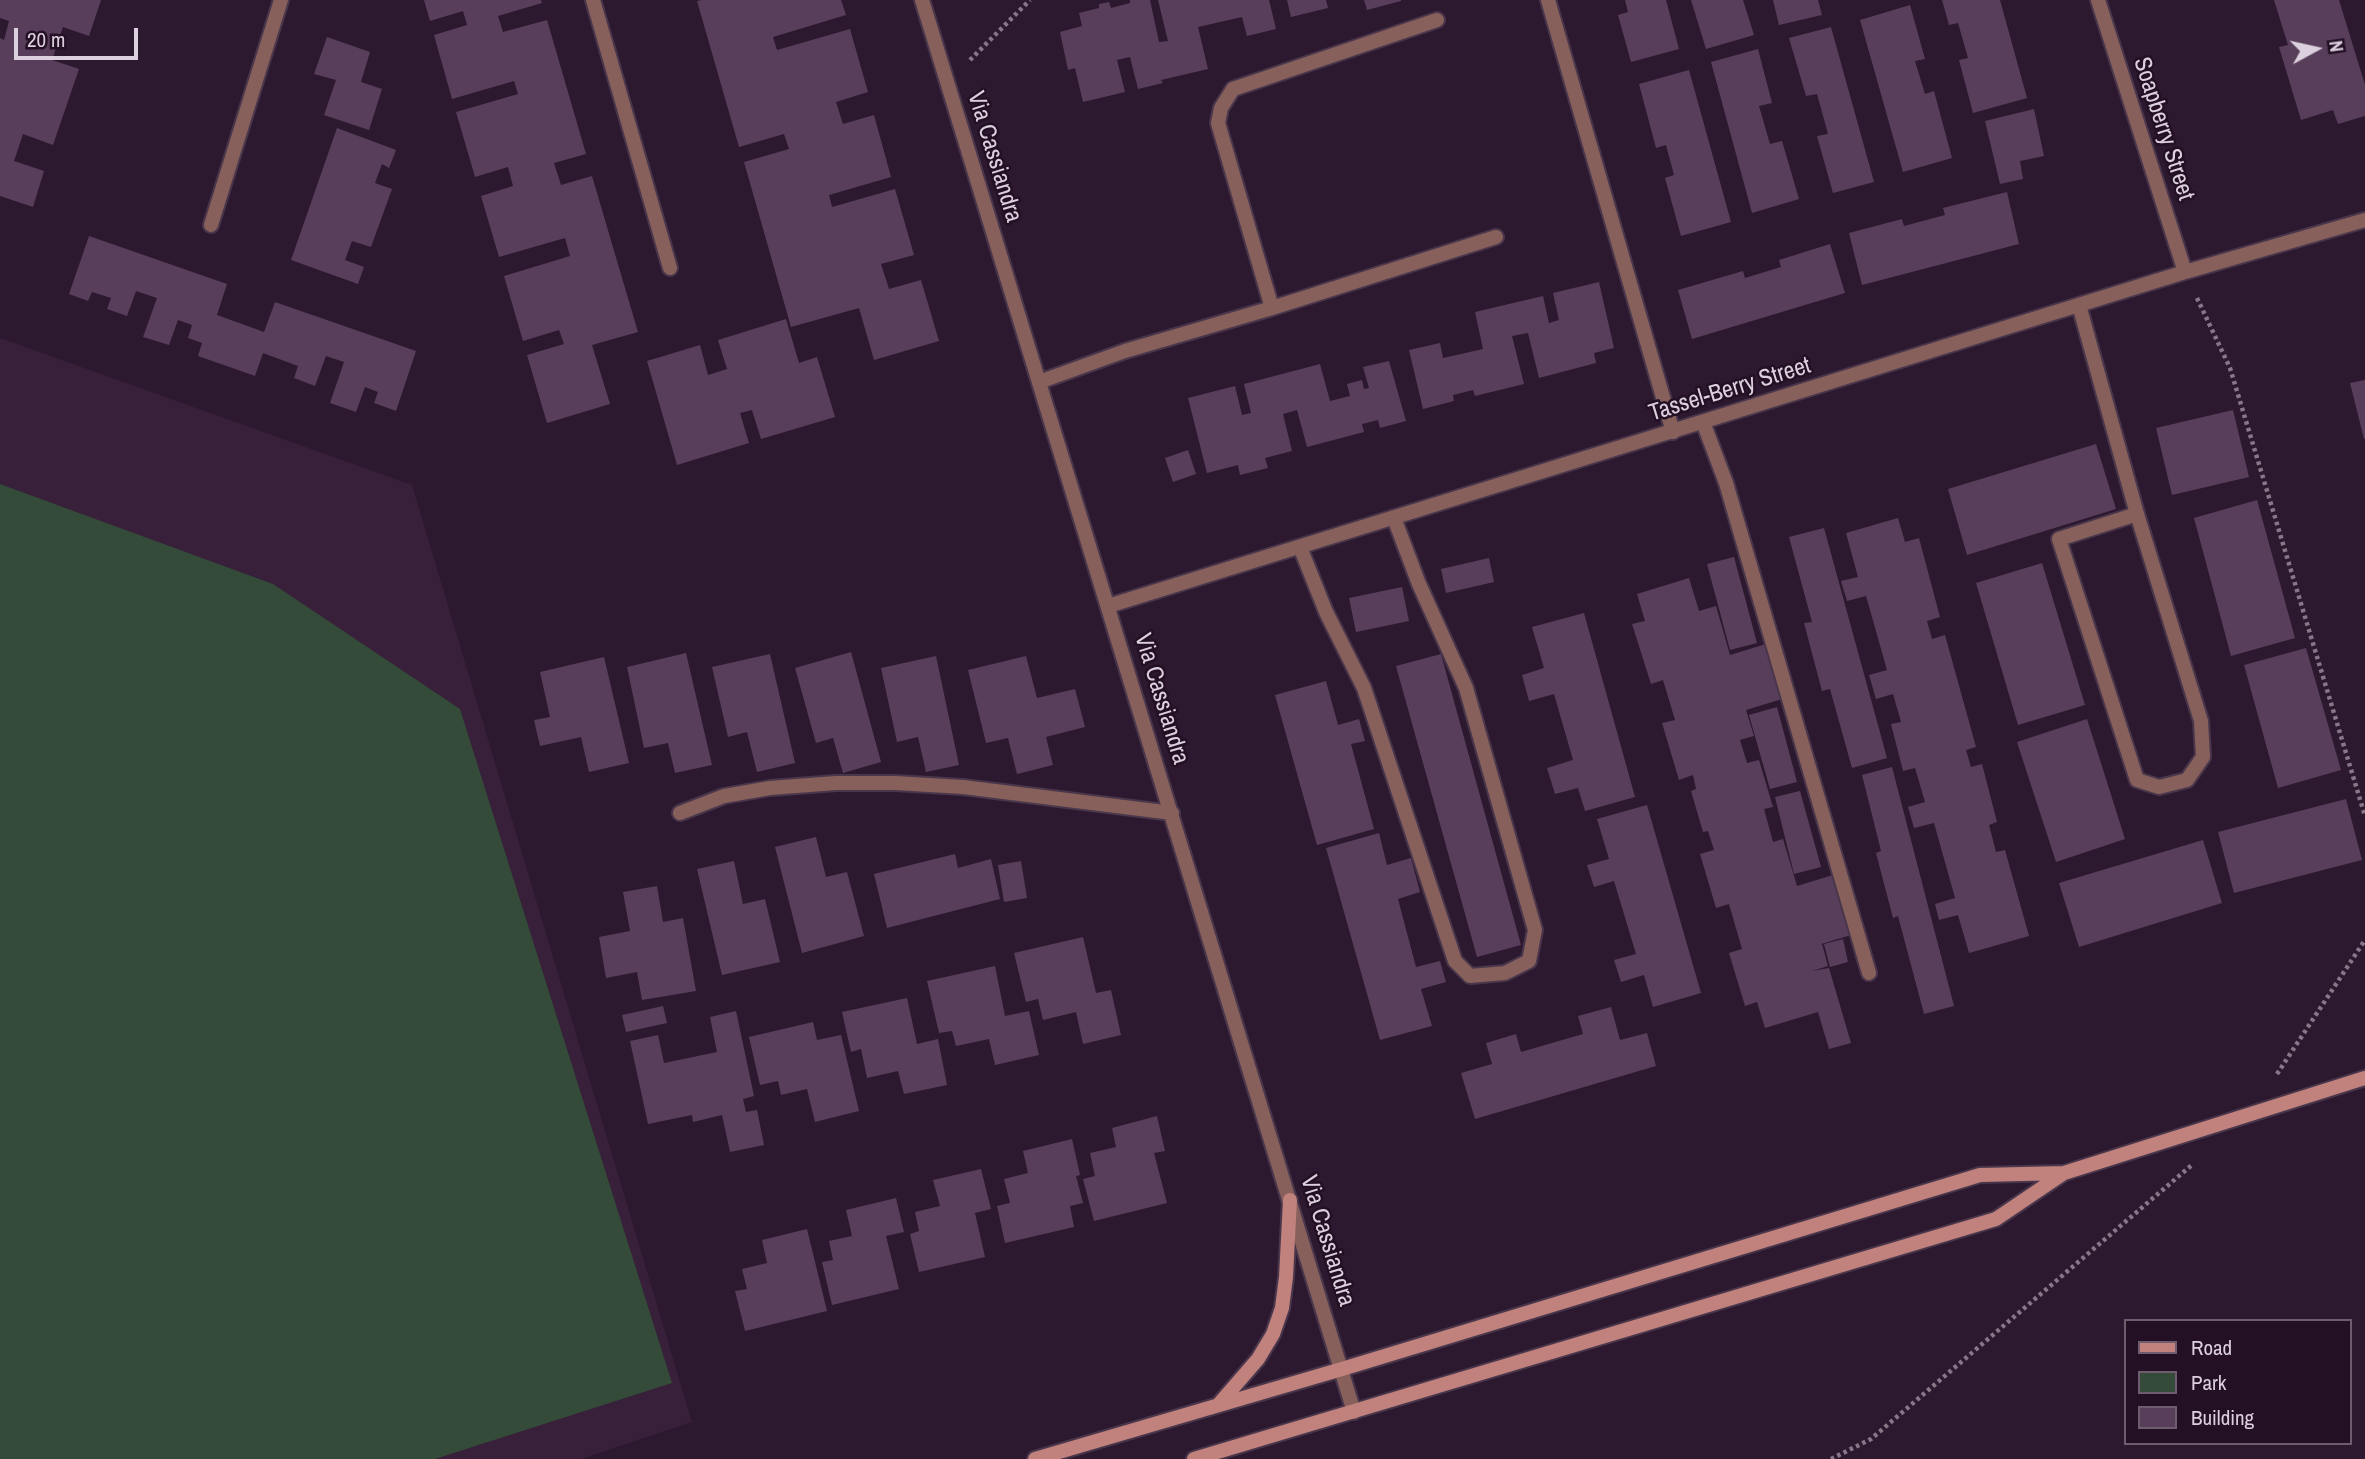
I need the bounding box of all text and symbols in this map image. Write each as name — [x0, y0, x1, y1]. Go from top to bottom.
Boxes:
scale bar — [18, 14, 142, 58]
north arrow — [2281, 14, 2351, 84]
text: 20 m — [27, 25, 65, 54]
text: N — [2323, 39, 2350, 53]
street label: Soapberry Street — [2126, 54, 2200, 204]
street label: Via Cassiandra — [960, 88, 1028, 226]
street label: Tassel-Berry Street — [1646, 352, 1814, 428]
street label: Via Cassiandra — [1127, 630, 1195, 768]
street label: Via Cassiandra — [1293, 1172, 1361, 1310]
legend — [2124, 1319, 2351, 1445]
text: Road — [2191, 1333, 2232, 1362]
text: Park — [2191, 1368, 2226, 1397]
text: Building — [2191, 1403, 2254, 1432]

